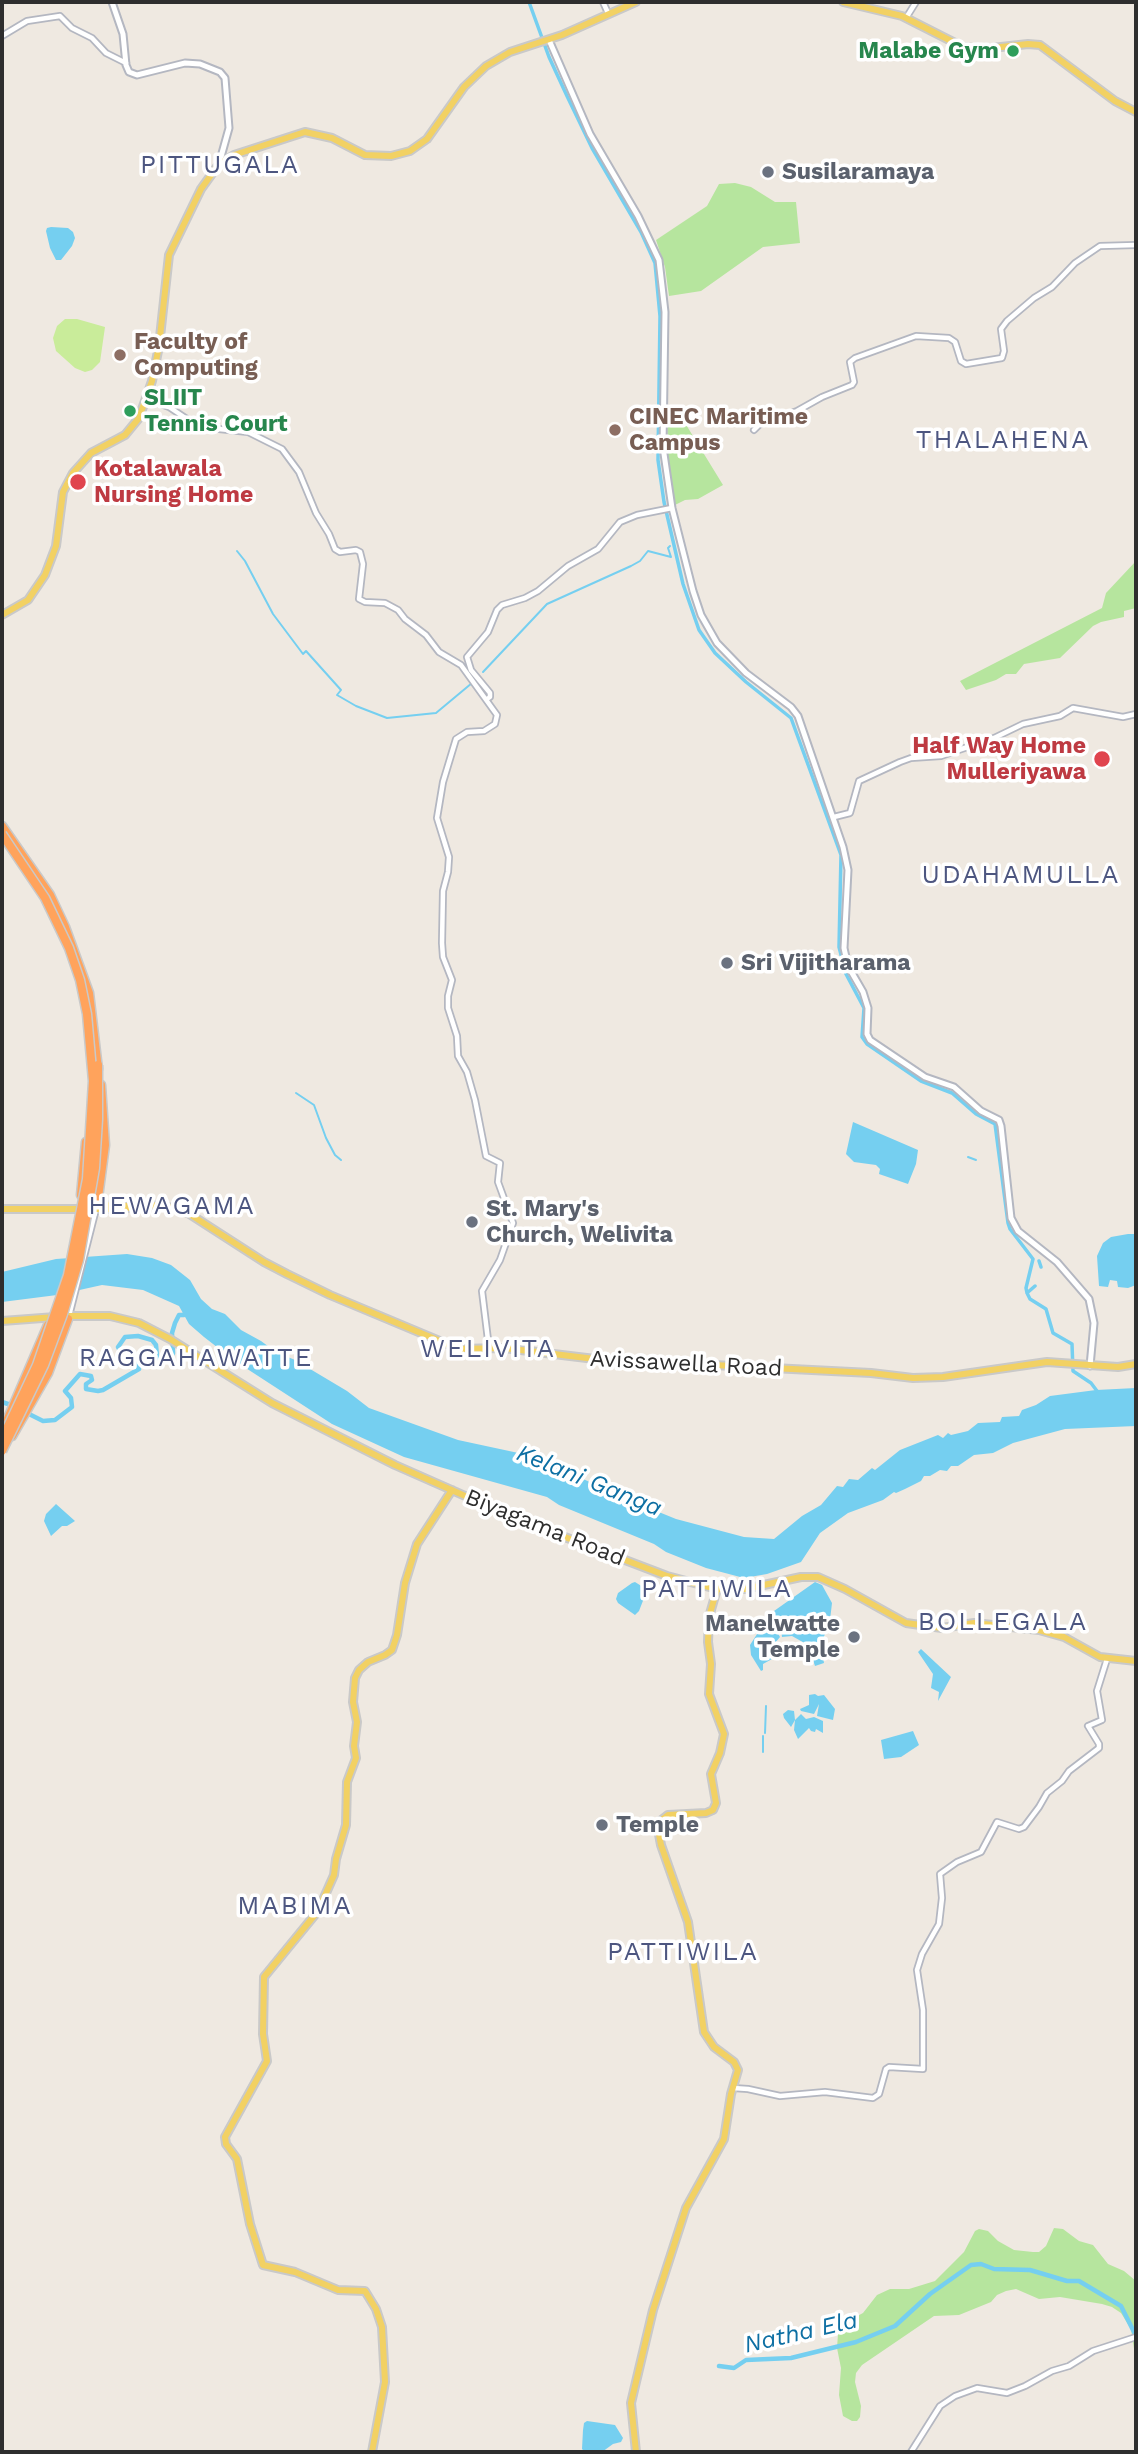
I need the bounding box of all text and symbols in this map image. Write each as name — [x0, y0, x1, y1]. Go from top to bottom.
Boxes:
place label: Malabe Gym — [858, 37, 999, 65]
marker: Malabe Gym — [1005, 43, 1021, 59]
district label: PITTUGALA — [141, 149, 299, 181]
place label: Susilaramaya — [782, 158, 934, 186]
marker: Susilaramaya — [760, 164, 776, 180]
place label: Faculty of Computing — [134, 328, 258, 382]
marker: Faculty of Computing — [112, 347, 128, 363]
place label: SLIIT Tennis Court — [144, 384, 288, 438]
marker: SLIIT Tennis Court — [122, 403, 138, 419]
place label: CINEC Maritime Campus — [629, 403, 808, 457]
marker: CINEC Maritime Campus — [607, 422, 623, 438]
district label: THALAHENA — [917, 424, 1089, 456]
place label: Kotalawala Nursing Home — [94, 455, 253, 509]
marker: Kotalawala Nursing Home — [68, 472, 88, 492]
place label: Half Way Home Mulleriyawa — [912, 732, 1086, 786]
marker: Half Way Home Mulleriyawa — [1092, 749, 1112, 769]
district label: UDAHAMULLA — [923, 859, 1119, 891]
place label: Sri Vijitharama — [741, 949, 911, 977]
marker: Sri Vijitharama — [719, 955, 735, 971]
district label: HEWAGAMA — [89, 1190, 255, 1222]
place label: St. Mary's Church, Welivita — [486, 1195, 673, 1249]
marker: St. Mary's Church, Welivita — [464, 1214, 480, 1230]
district label: WELIVITA — [421, 1333, 555, 1365]
district label: RAGGAHAWATTE — [80, 1342, 312, 1374]
street label: Avissawella Road — [589, 1345, 783, 1383]
water label: Kelani Ganga — [512, 1439, 666, 1523]
street label: Biyagama Road — [461, 1483, 629, 1573]
district label: PATTIWILA — [642, 1573, 792, 1605]
district label: BOLLEGALA — [919, 1606, 1087, 1638]
place label: Manelwatte Temple — [705, 1610, 840, 1664]
marker: Manelwatte Temple — [846, 1629, 862, 1645]
place label: Temple — [616, 1811, 699, 1839]
marker: Temple — [594, 1817, 610, 1833]
district label: MABIMA — [238, 1890, 352, 1922]
district label: PATTIWILA — [608, 1936, 758, 1968]
water label: Natha Ela — [742, 2306, 860, 2360]

